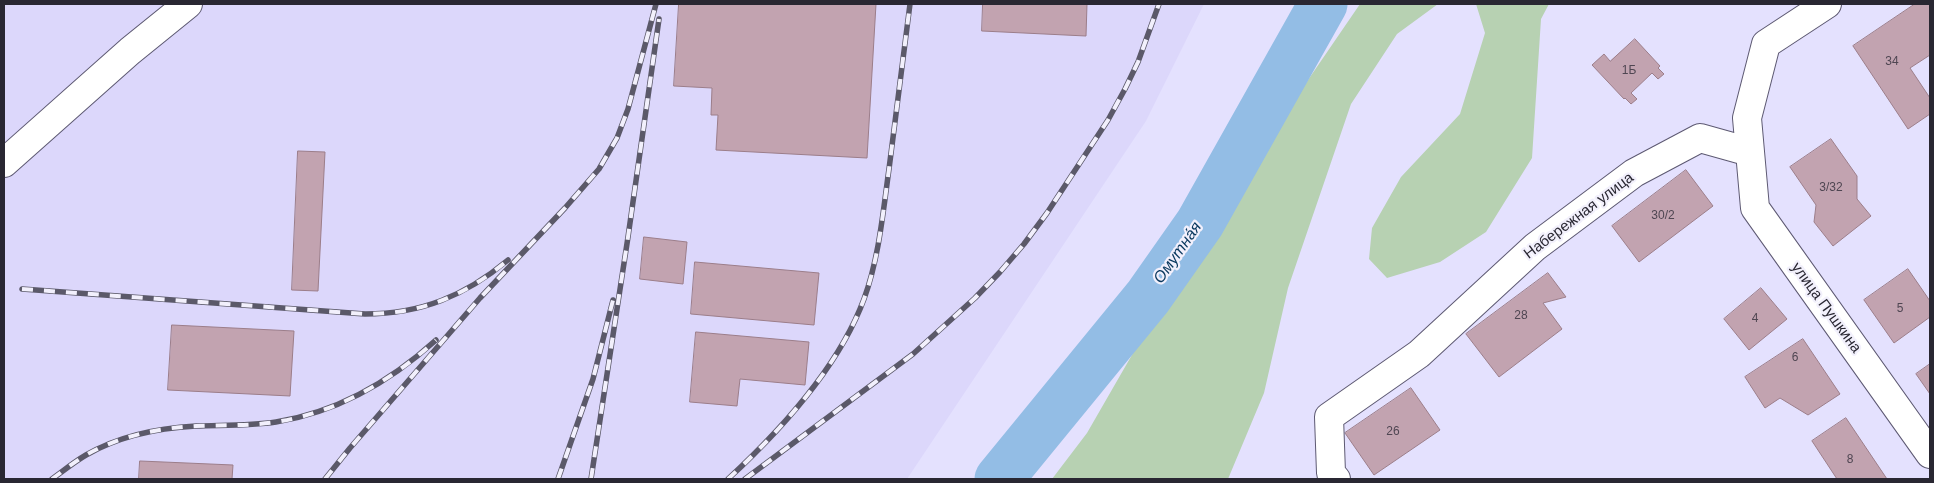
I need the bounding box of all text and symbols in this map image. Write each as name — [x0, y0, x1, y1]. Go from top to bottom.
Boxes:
house number: 34 — [1885, 55, 1899, 69]
house number: 1Б — [1622, 64, 1636, 78]
street label: Набережная улица — [1521, 169, 1637, 263]
house number: 3/32 — [1819, 181, 1843, 195]
house number: 30/2 — [1651, 209, 1675, 223]
water label: Омутна́я — [1150, 218, 1206, 288]
street label: улица Пушкина — [1787, 259, 1865, 357]
house number: 5 — [1897, 302, 1903, 316]
house number: 28 — [1514, 309, 1528, 323]
house number: 4 — [1752, 312, 1758, 326]
house number: 6 — [1792, 351, 1798, 365]
house number: 26 — [1386, 425, 1400, 439]
house number: 8 — [1847, 453, 1853, 467]

